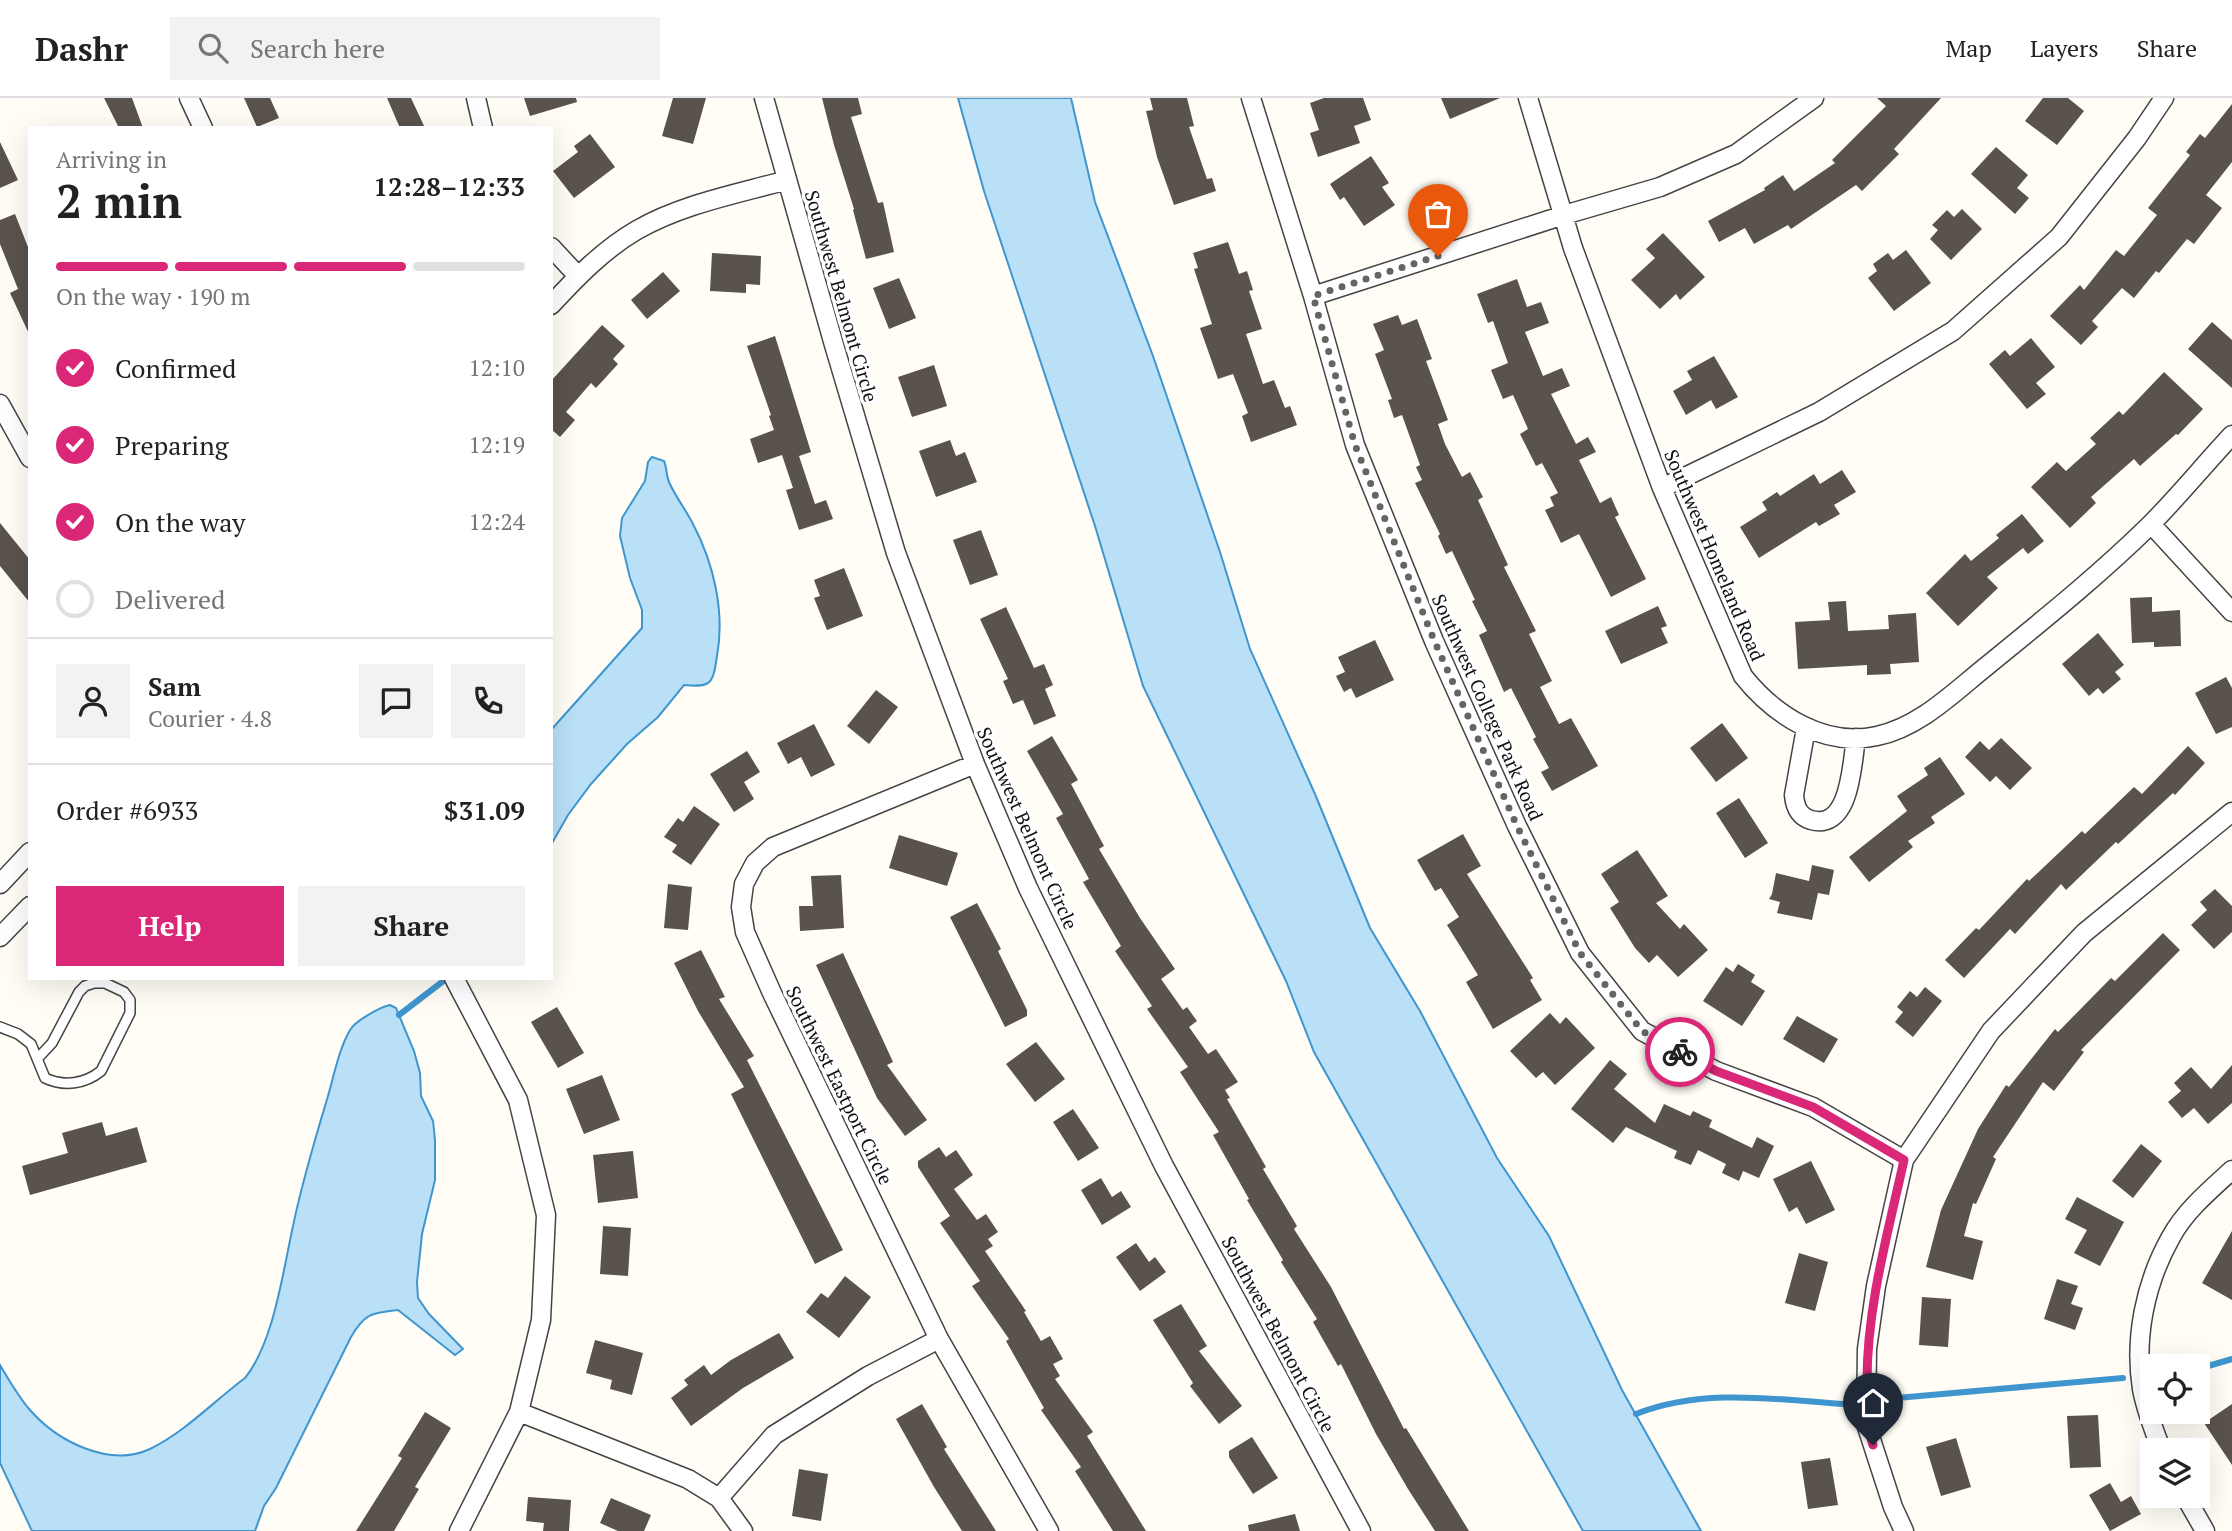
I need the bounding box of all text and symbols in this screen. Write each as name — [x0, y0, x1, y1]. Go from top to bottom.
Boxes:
search box — [170, 17, 660, 80]
text: Dashr — [35, 27, 128, 70]
icon: search — [194, 29, 232, 67]
text: Search here — [250, 31, 385, 65]
text: Map — [1945, 32, 1992, 64]
text: Layers — [2030, 32, 2099, 64]
text: Share — [2137, 32, 2197, 64]
text: Arriving in — [56, 144, 167, 175]
text: 12:28–12:33 — [373, 169, 525, 203]
text: 2 min — [56, 170, 182, 231]
pin — [1408, 184, 1468, 256]
street label: Southwest Belmont Circle — [800, 187, 884, 405]
icon: bag — [1419, 195, 1457, 233]
text: On the way · 190 m — [56, 281, 250, 312]
icon: check — [56, 349, 94, 387]
text: Confirmed — [115, 351, 236, 385]
text: 12:10 — [468, 352, 525, 383]
icon: check — [56, 426, 94, 464]
text: Preparing — [115, 428, 228, 462]
text: 12:19 — [468, 429, 525, 460]
street label: Southwest Homeland Road — [1659, 445, 1771, 665]
icon: check — [56, 503, 94, 541]
text: On the way — [115, 505, 246, 539]
text: 12:24 — [468, 506, 525, 537]
text: Delivered — [115, 582, 225, 616]
street label: Southwest College Park Road — [1427, 590, 1549, 825]
button: person — [56, 664, 130, 738]
button: chat — [359, 664, 433, 738]
button: phone — [451, 664, 525, 738]
text: Sam — [148, 669, 201, 703]
text: Courier · 4.8 — [148, 703, 272, 734]
street label: Southwest Belmont Circle — [972, 723, 1084, 933]
text: Order #6933 — [56, 793, 198, 827]
text: $31.09 — [444, 793, 525, 827]
button: Help — [56, 886, 284, 966]
button: Share — [298, 886, 525, 966]
street label: Southwest Eastport Circle — [781, 981, 899, 1189]
courier — [1645, 1017, 1715, 1087]
icon: bike — [1661, 1033, 1699, 1071]
street label: Southwest Belmont Circle — [1217, 1231, 1341, 1437]
map controls — [2140, 1354, 2210, 1508]
button: locate — [2140, 1354, 2210, 1424]
pin — [1843, 1373, 1903, 1445]
icon: home — [1854, 1384, 1892, 1422]
button: layers — [2140, 1438, 2210, 1508]

